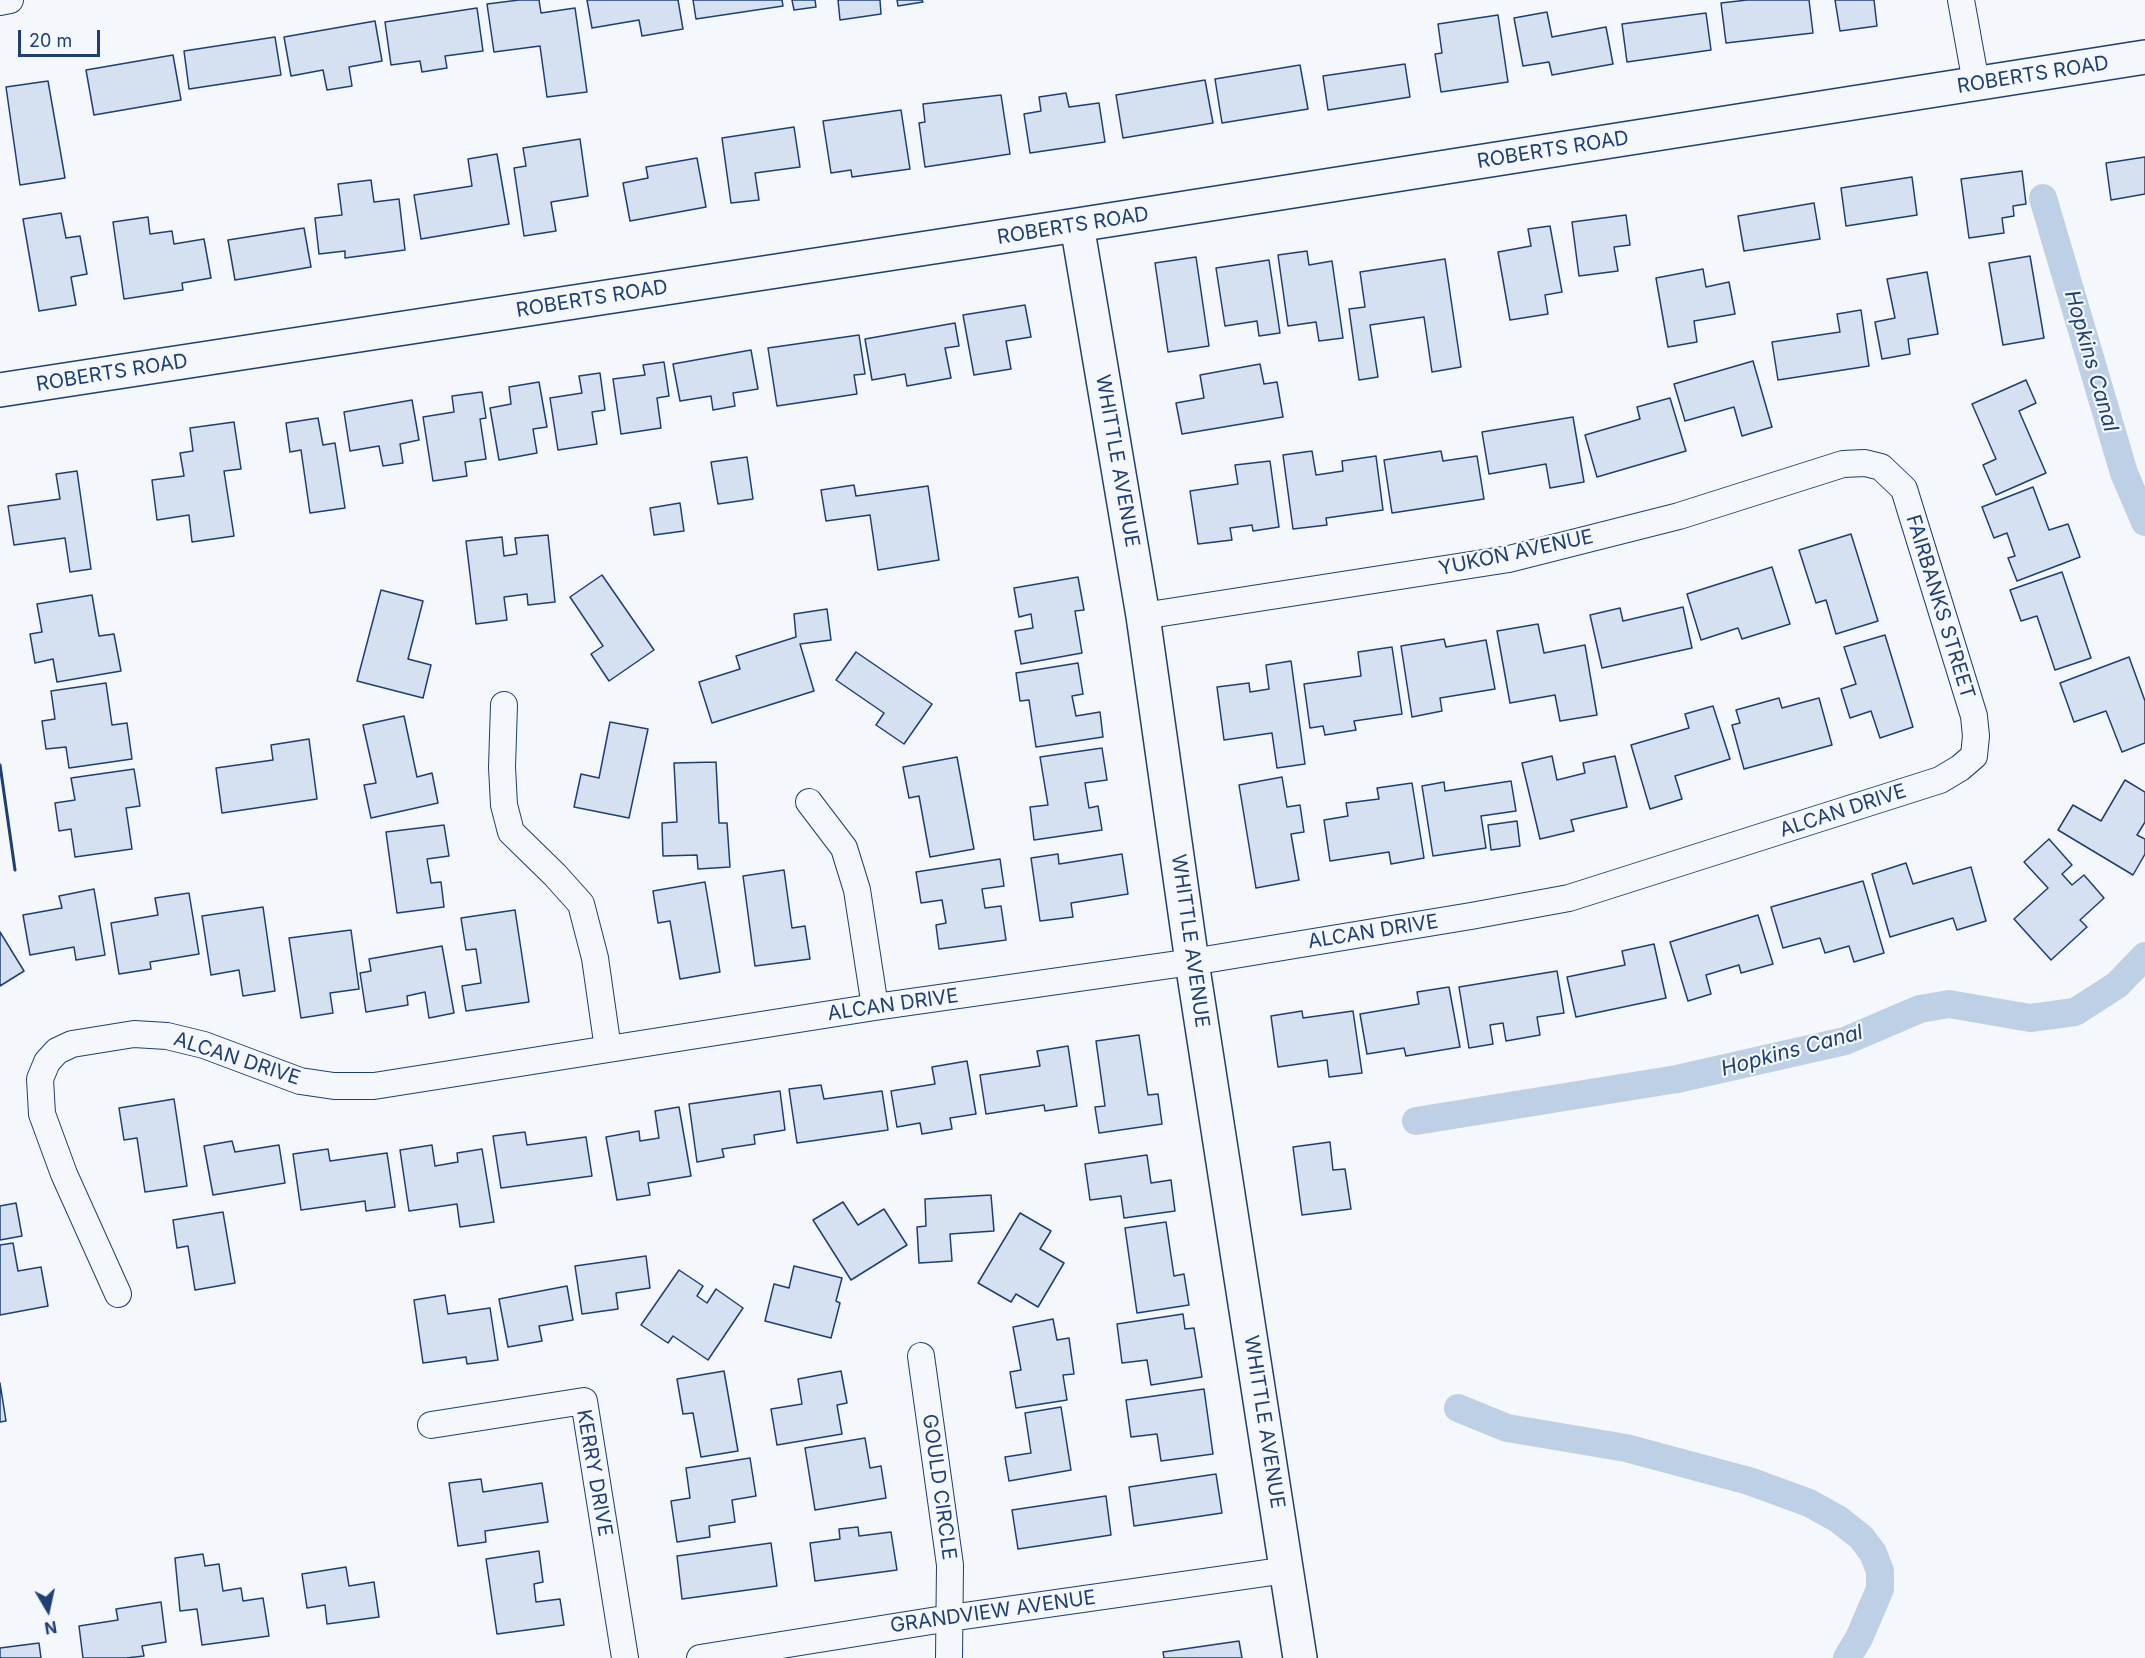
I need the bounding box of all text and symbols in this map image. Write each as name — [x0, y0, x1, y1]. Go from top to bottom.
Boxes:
scale bar — [21, 18, 104, 56]
text: 20 m — [29, 30, 72, 51]
street label: ROBERTS ROAD — [1955, 51, 2111, 99]
street label: ROBERTS ROAD — [1475, 126, 1631, 174]
street label: ROBERTS ROAD — [995, 202, 1151, 250]
street label: ROBERTS ROAD — [514, 275, 670, 323]
water label: Hopkins Canal — [2059, 287, 2123, 435]
street label: ROBERTS ROAD — [34, 349, 190, 397]
street label: WHITTLE AVENUE — [1090, 373, 1144, 549]
street label: FAIRBANKS STREET — [1901, 512, 1979, 702]
street label: YUKON AVENUE — [1437, 525, 1595, 581]
street label: ALCAN DRIVE — [1777, 779, 1909, 843]
street label: WHITTLE AVENUE — [1166, 853, 1214, 1029]
street label: ALCAN DRIVE — [1306, 910, 1440, 954]
street label: ALCAN DRIVE — [826, 984, 960, 1026]
water label: Hopkins Canal — [1718, 1020, 1866, 1082]
street label: ALCAN DRIVE — [171, 1027, 303, 1091]
street label: WHITTLE AVENUE — [1238, 1334, 1290, 1510]
street label: KERRY DRIVE — [571, 1408, 617, 1538]
street label: GOULD CIRCLE — [917, 1412, 961, 1562]
north arrow — [18, 1580, 78, 1640]
street label: GRANDVIEW AVENUE — [889, 1586, 1097, 1638]
text: N — [43, 1617, 58, 1639]

